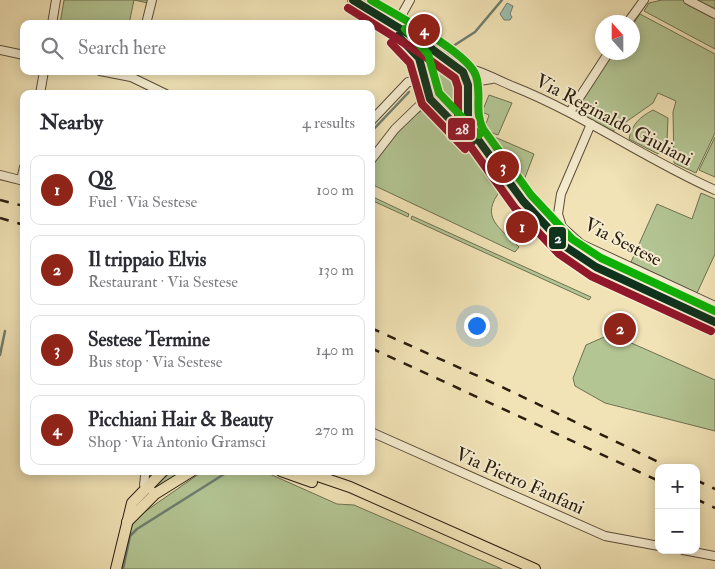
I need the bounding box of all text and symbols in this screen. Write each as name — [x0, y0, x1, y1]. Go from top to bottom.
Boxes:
pin: 4 — [408, 11, 440, 49]
north arrow — [595, 15, 640, 60]
search box — [20, 20, 375, 75]
icon: search — [38, 34, 66, 62]
text: Search here — [78, 36, 166, 60]
street label: Via Reginaldo Giuliani — [531, 68, 697, 172]
text: Nearby — [40, 109, 103, 136]
text: 4 results — [302, 113, 355, 133]
line badge: 28 — [447, 117, 476, 141]
text: 28 — [455, 121, 469, 138]
pin: 3 — [487, 148, 519, 186]
text: Q8 — [88, 168, 113, 192]
text: 1 — [54, 180, 60, 200]
text: 100 m — [316, 180, 354, 200]
text: Fuel · Via Sestese — [88, 192, 197, 212]
pin: 1 — [506, 208, 538, 246]
street label: Via Sestese — [580, 212, 666, 272]
line badge: 2 — [548, 226, 567, 250]
text: 2 — [554, 230, 562, 247]
text: Il trippaio Elvis — [88, 248, 206, 272]
text: 2 — [53, 260, 61, 280]
text: 130 m — [318, 260, 354, 280]
text: Restaurant · Via Sestese — [88, 272, 238, 292]
pin: 2 — [604, 310, 636, 348]
your location — [464, 313, 490, 339]
text: Sestese Termine — [88, 328, 210, 352]
text: 3 — [54, 340, 60, 360]
text: 140 m — [316, 340, 354, 360]
text: Bus stop · Via Sestese — [88, 352, 222, 372]
text: Picchiani Hair & Beauty — [88, 408, 273, 432]
text: 4 — [53, 420, 61, 440]
text: 270 m — [315, 420, 354, 440]
text: Shop · Via Antonio Gramsci — [88, 432, 266, 452]
street label: Via Pietro Fanfani — [452, 442, 588, 520]
map controls — [655, 464, 700, 554]
button: + — [655, 464, 700, 509]
button: − — [655, 509, 700, 554]

